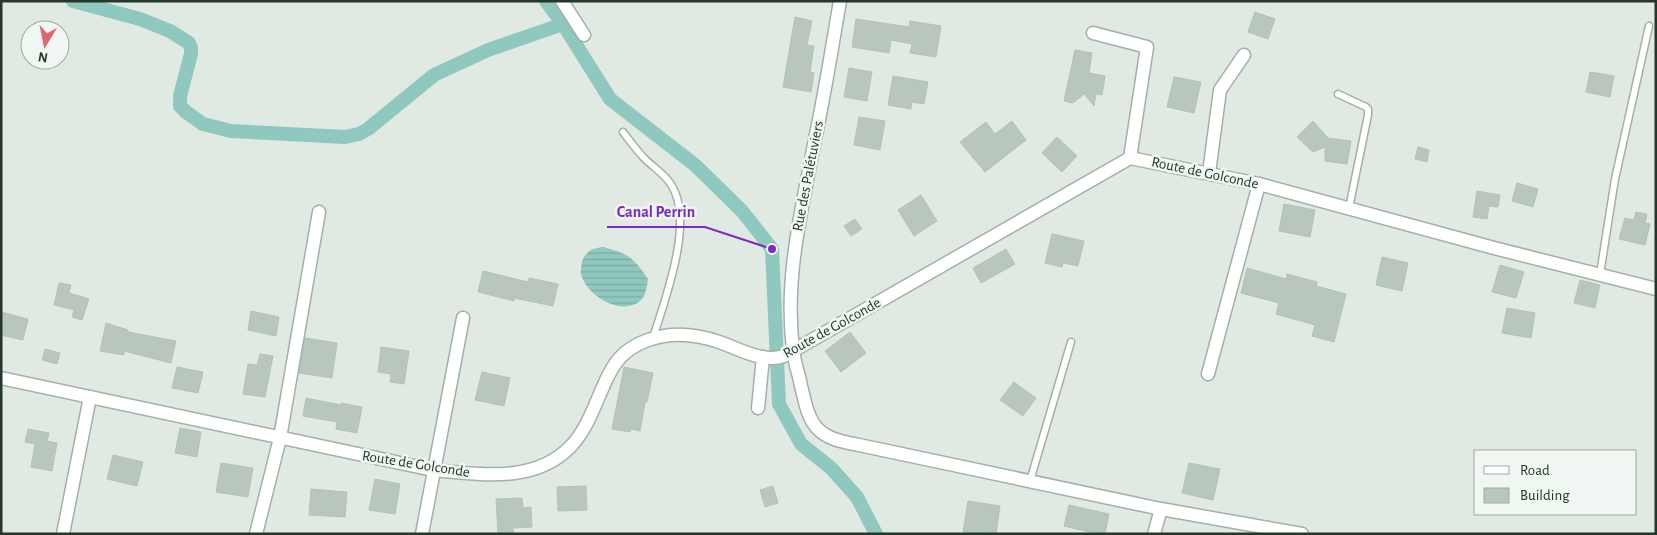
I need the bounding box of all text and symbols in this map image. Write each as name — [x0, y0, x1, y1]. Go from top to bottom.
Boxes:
north arrow — [20, 20, 70, 70]
text: N — [37, 49, 49, 65]
street label: Rue des Palétuviers — [790, 119, 826, 233]
street label: Route de Golconde — [1150, 154, 1260, 192]
callout: Canal Perrin — [607, 196, 705, 227]
text: Canal Perrin — [617, 204, 695, 220]
street label: Route de Golconde — [781, 295, 883, 361]
street label: Route de Golconde — [361, 448, 471, 480]
legend — [1474, 450, 1637, 515]
text: Road — [1520, 463, 1550, 478]
text: Building — [1520, 488, 1570, 503]

